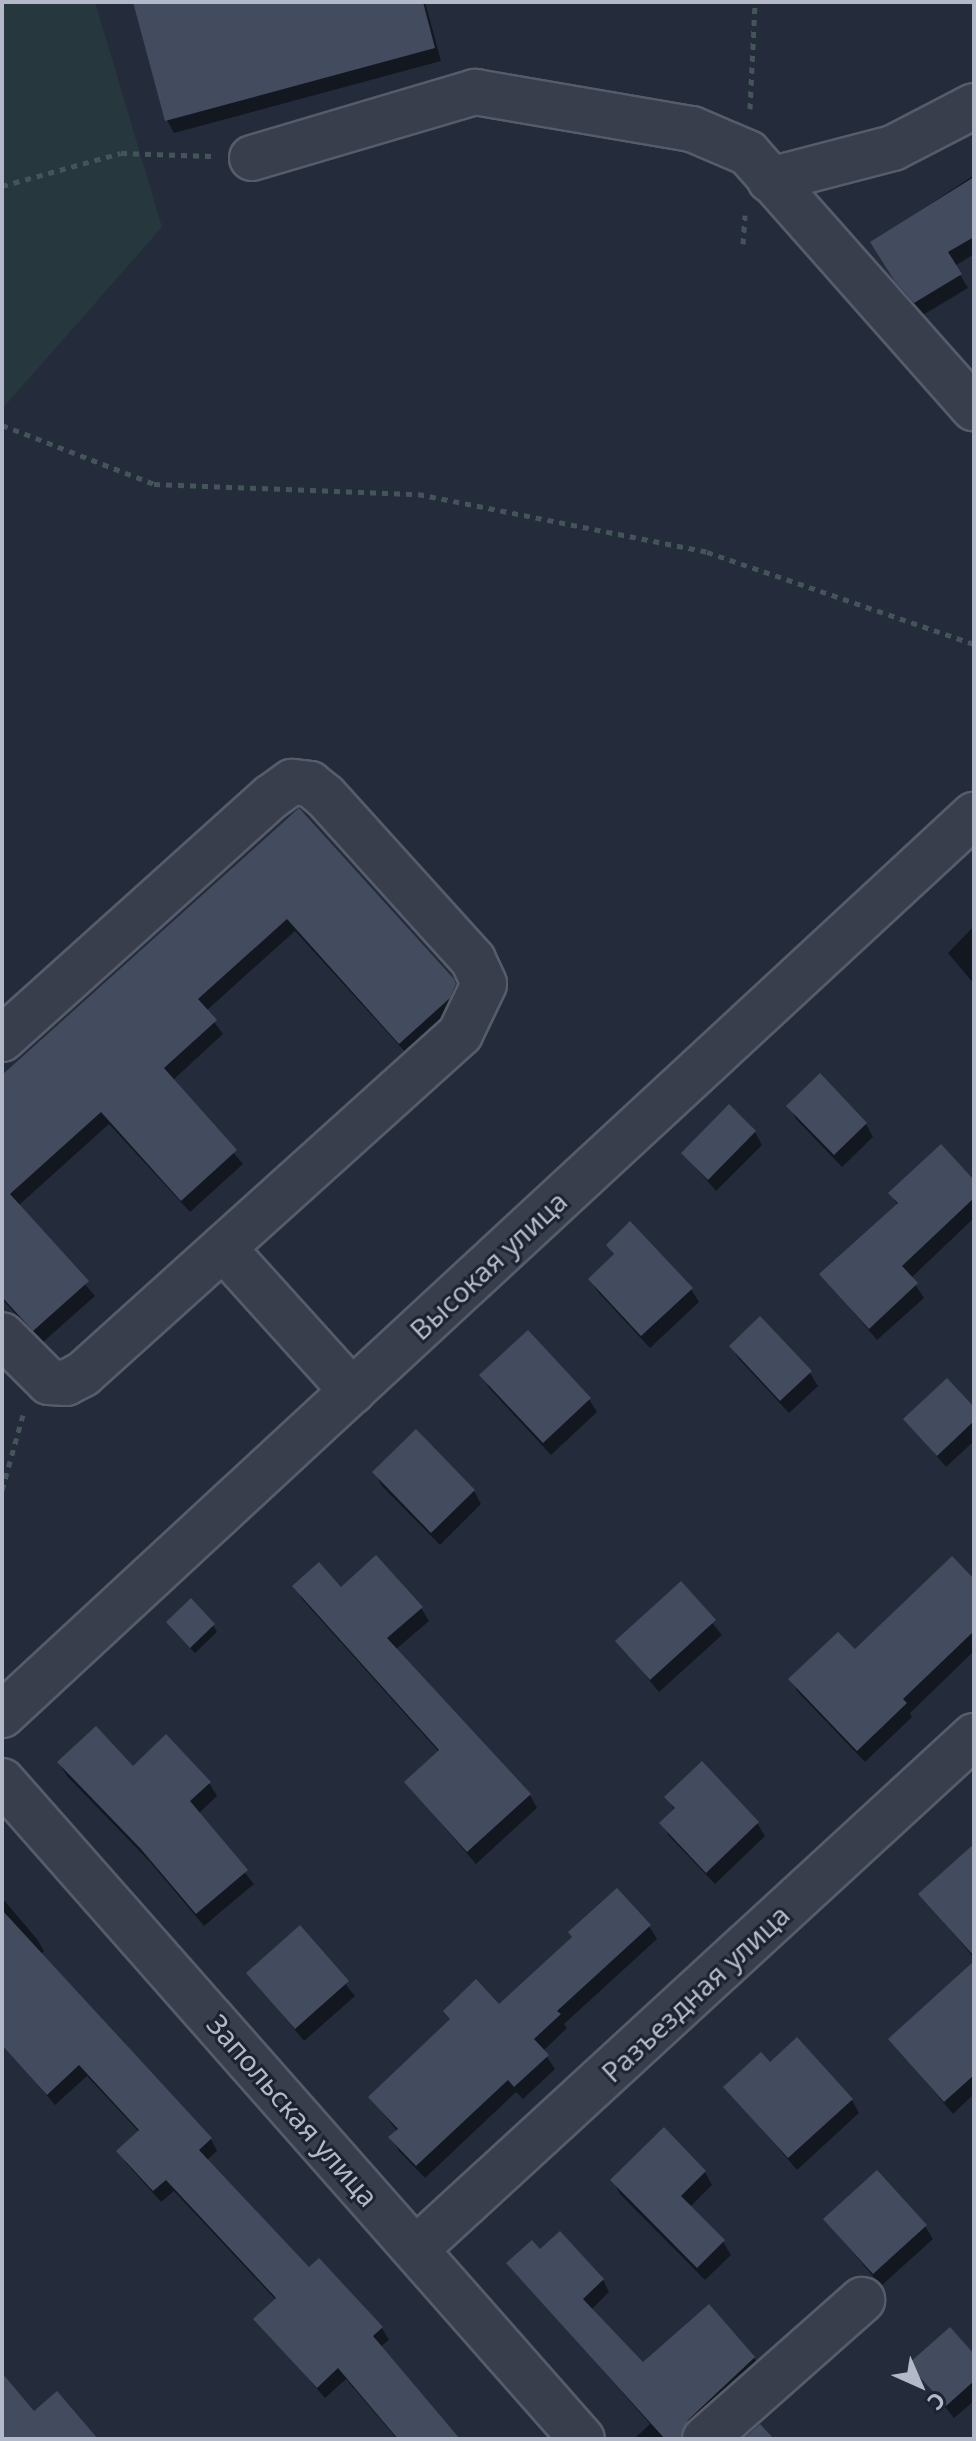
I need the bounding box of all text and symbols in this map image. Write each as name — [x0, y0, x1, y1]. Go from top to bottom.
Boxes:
street label: Высокая улица — [403, 1184, 573, 1346]
street label: Разъездная улица — [594, 1897, 796, 2089]
street label: Запольская улица — [200, 2007, 386, 2213]
north arrow — [880, 2345, 960, 2425]
text: С — [921, 2386, 953, 2418]

